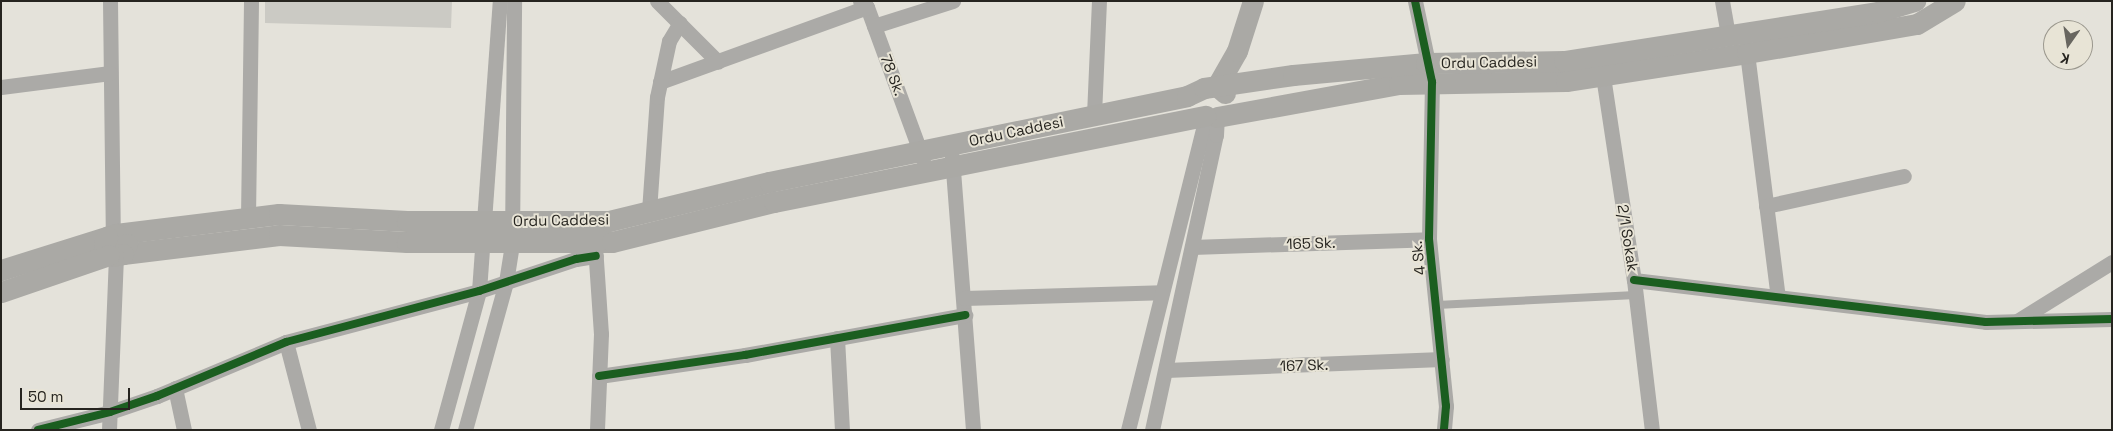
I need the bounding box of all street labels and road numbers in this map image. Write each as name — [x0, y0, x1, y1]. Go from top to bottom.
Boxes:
street label: 78 Sk. — [877, 52, 909, 98]
street label: Ordu Caddesi — [1441, 52, 1537, 72]
street label: Ordu Caddesi — [967, 112, 1065, 150]
street label: 2/1 Sokak — [1614, 203, 1642, 273]
street label: Ordu Caddesi — [513, 210, 609, 230]
street label: 165 Sk. — [1286, 233, 1336, 253]
street label: 4 Sk. — [1407, 240, 1429, 276]
street label: 167 Sk. — [1279, 355, 1329, 375]

